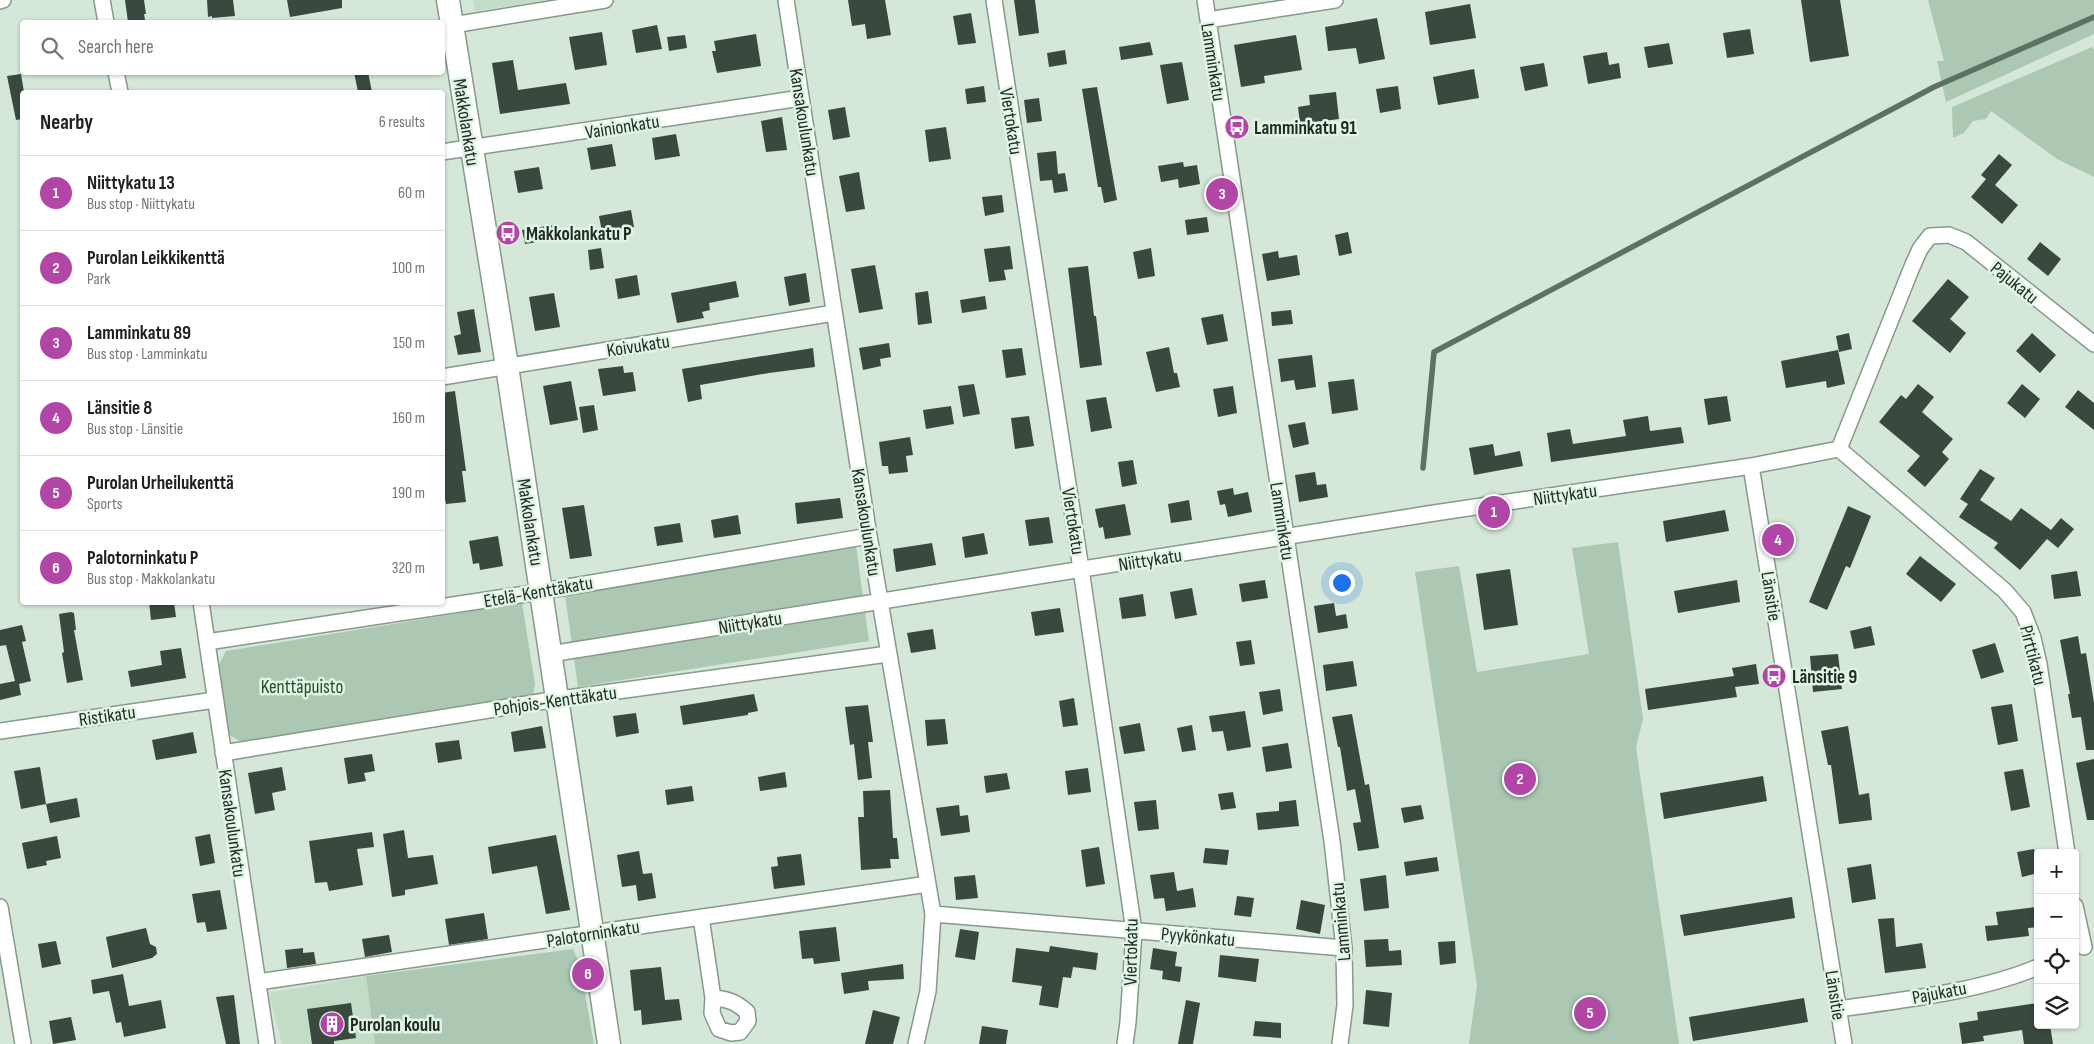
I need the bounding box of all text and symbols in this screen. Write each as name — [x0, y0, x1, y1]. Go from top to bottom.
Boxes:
search box — [20, 20, 445, 75]
street label: Lamminkatu — [1195, 22, 1230, 103]
icon: search — [38, 34, 66, 62]
text: Search here — [78, 36, 154, 59]
street label: Kansakoulunkatu — [784, 67, 823, 178]
street label: Makkolankatu — [447, 77, 484, 167]
street label: Viertokatu — [994, 86, 1027, 156]
text: Nearby — [40, 110, 93, 135]
street label: Vainionkatu — [583, 110, 661, 145]
text: 6 results — [379, 113, 425, 132]
bus stop icon: Lamminkatu 91 — [1224, 114, 1250, 140]
place label: Lamminkatu 91 — [1254, 117, 1357, 140]
text: Niittykatu 13 — [87, 172, 175, 195]
pin: 3 — [1206, 175, 1238, 213]
text: 1 — [53, 184, 59, 203]
text: 60 m — [398, 184, 425, 203]
text: Bus stop · Niittykatu — [87, 195, 195, 214]
bus stop icon: Makkolankatu P — [495, 220, 521, 246]
place label: Makkolankatu P — [526, 223, 632, 246]
text: Purolan Leikkikenttä — [87, 247, 225, 270]
street label: Pajukatu — [1986, 257, 2043, 309]
text: 2 — [52, 259, 60, 278]
text: 100 m — [392, 259, 425, 278]
text: Park — [87, 270, 110, 289]
text: Lamminkatu 89 — [87, 322, 191, 345]
street label: Koivukatu — [605, 330, 671, 363]
text: 3 — [52, 334, 60, 353]
text: 150 m — [393, 334, 425, 353]
text: Bus stop · Lamminkatu — [87, 345, 207, 364]
text: Länsitie 8 — [87, 397, 152, 420]
text: 4 — [52, 409, 60, 428]
text: 160 m — [392, 409, 425, 428]
text: Bus stop · Länsitie — [87, 420, 183, 439]
street label: Kansakoulunkatu — [846, 467, 885, 578]
text: Purolan Urheilukenttä — [87, 472, 234, 495]
street label: Makkolankatu — [511, 477, 548, 567]
street label: Niittykatu — [1532, 480, 1599, 511]
street label: Lamminkatu — [1264, 481, 1299, 562]
text: 5 — [52, 484, 60, 503]
text: 190 m — [392, 484, 425, 503]
street label: Viertokatu — [1056, 486, 1089, 556]
pin: 1 — [1478, 493, 1510, 531]
text: Sports — [87, 495, 122, 514]
pin: 4 — [1762, 521, 1794, 559]
street label: Niittykatu — [1117, 544, 1184, 577]
text: Palotorninkatu P — [87, 547, 198, 570]
text: 6 — [52, 559, 60, 578]
text: 320 m — [392, 559, 425, 578]
text: Bus stop · Makkolankatu — [87, 570, 215, 589]
your location — [1329, 570, 1355, 596]
street label: Länsitie — [1755, 570, 1786, 623]
street label: Etelä-Kenttäkatu — [482, 572, 595, 613]
street label: Niittykatu — [717, 607, 784, 640]
street label: Pirttikatu — [2014, 623, 2051, 688]
bus stop icon: Länsitie 9 — [1761, 663, 1787, 689]
place label: Länsitie 9 — [1792, 666, 1857, 689]
park label: Kenttäpuisto — [261, 676, 343, 699]
street label: Pohjois-Kenttäkatu — [492, 681, 618, 721]
street label: Ristikatu — [77, 701, 137, 732]
pin: 2 — [1504, 760, 1536, 798]
street label: Kansakoulunkatu — [213, 768, 250, 879]
map controls — [2034, 849, 2079, 1029]
button: + — [2034, 849, 2079, 894]
street label: Lamminkatu — [1327, 882, 1356, 962]
button: − — [2034, 894, 2079, 939]
street label: Palotorninkatu — [545, 916, 641, 953]
street label: Viertokatu — [1119, 918, 1144, 986]
street label: Pyykönkatu — [1160, 923, 1236, 952]
button: locate — [2034, 939, 2079, 984]
pin: 6 — [572, 955, 604, 993]
street label: Länsitie — [1819, 969, 1850, 1022]
street label: Pajukatu — [1910, 977, 1968, 1010]
button: layers — [2034, 984, 2079, 1029]
pin: 5 — [1574, 994, 1606, 1032]
building icon: Purolan koulu — [319, 1011, 345, 1037]
place label: Purolan koulu — [350, 1014, 440, 1037]

